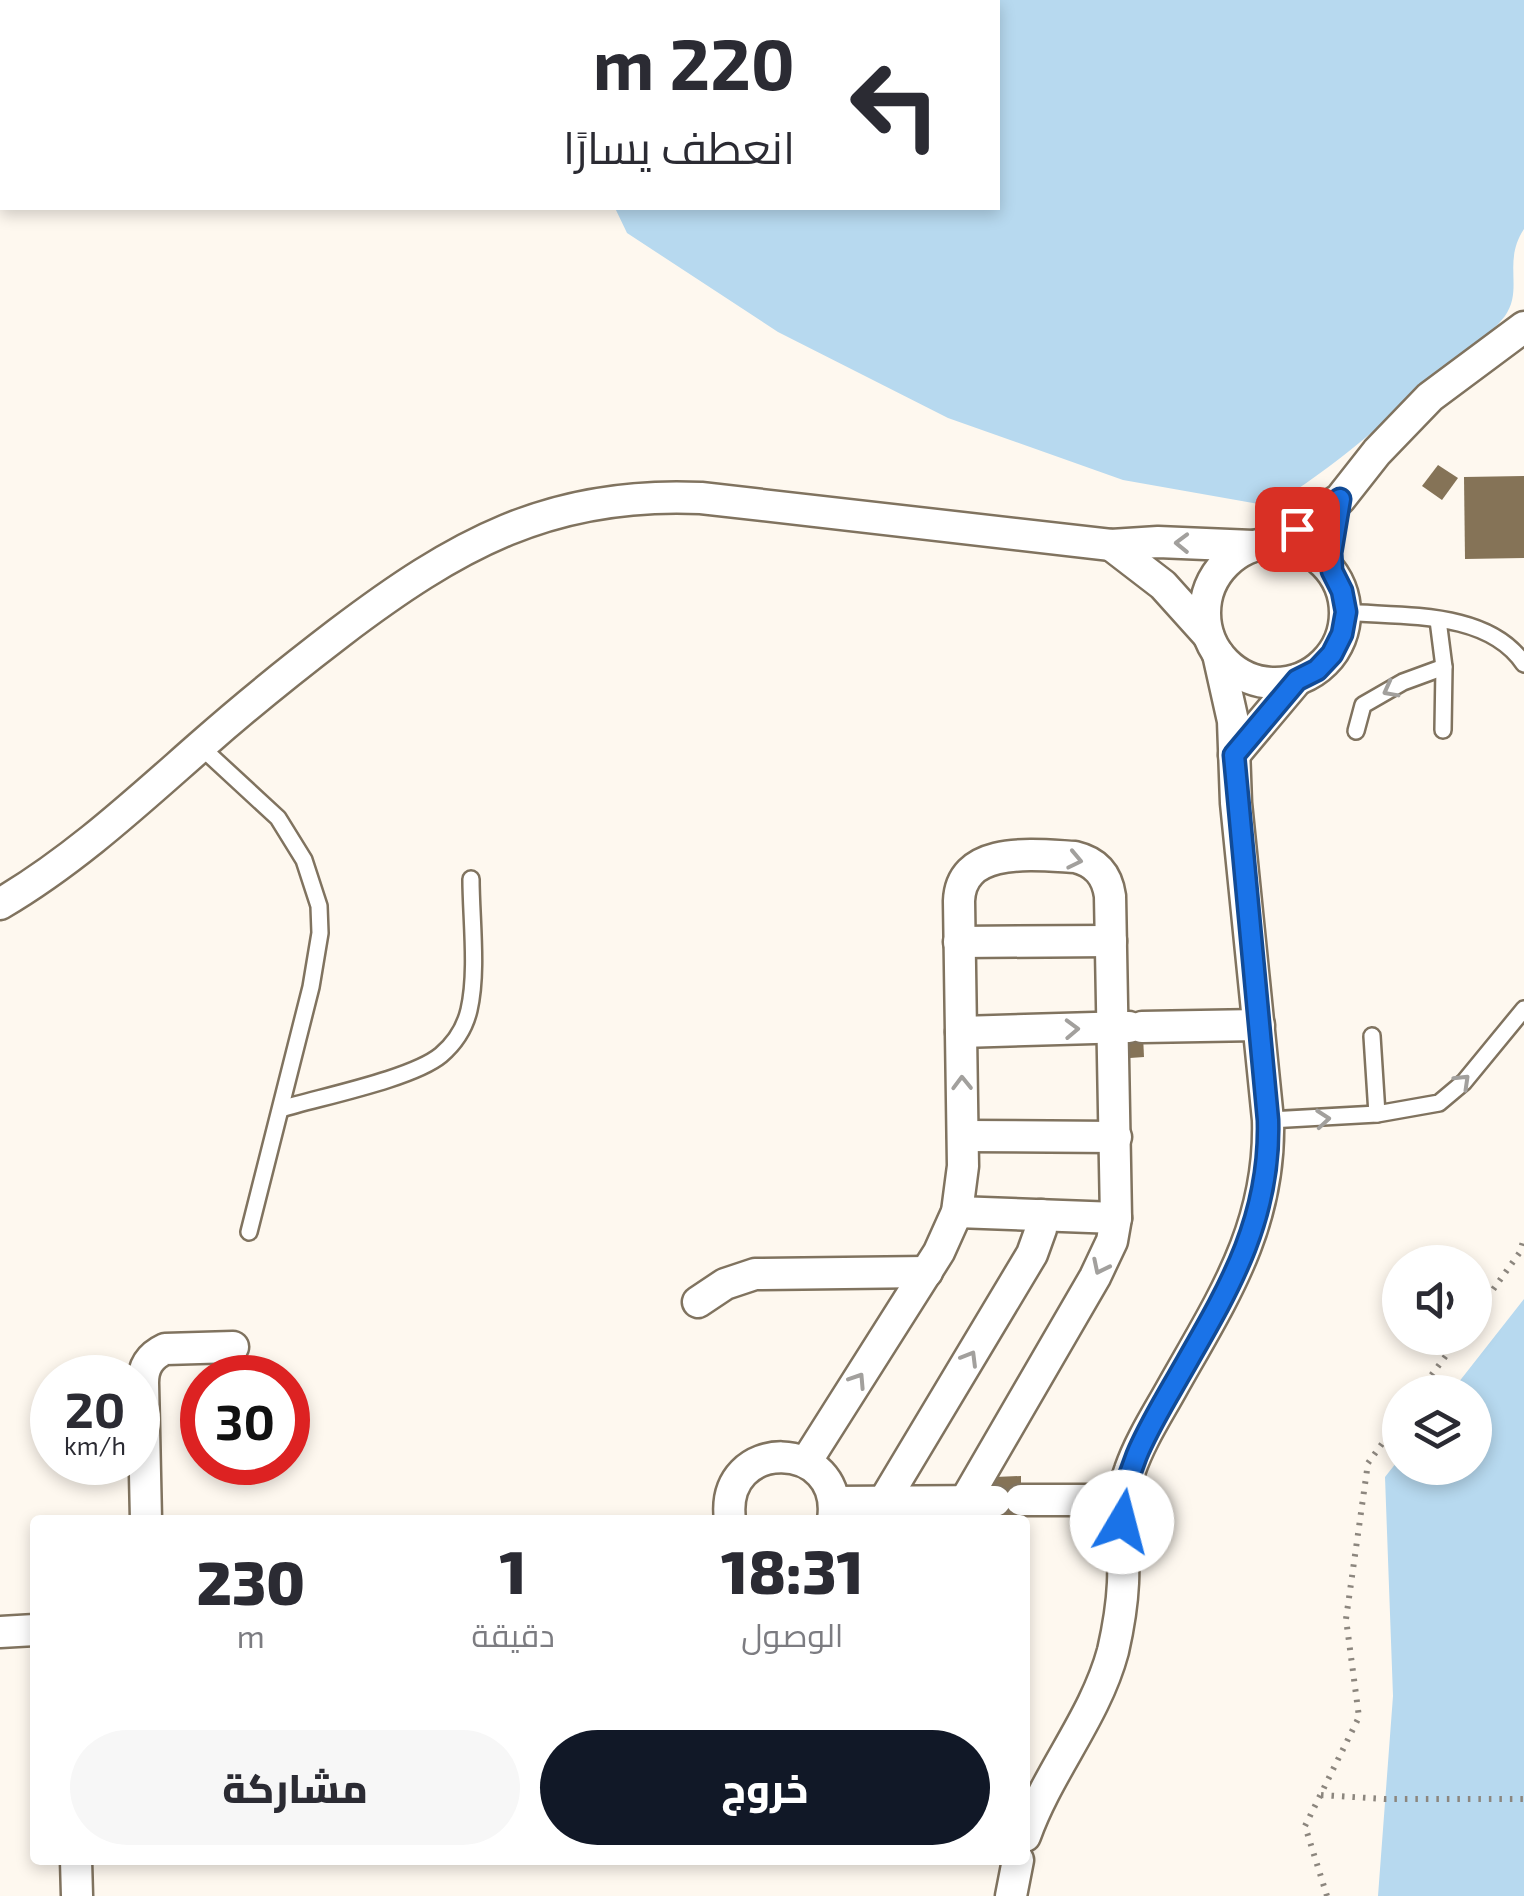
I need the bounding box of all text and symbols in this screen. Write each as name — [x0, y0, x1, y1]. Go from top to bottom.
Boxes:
text: 220 m — [593, 20, 795, 104]
icon: left — [830, 40, 960, 170]
text: انعطف يسارًا — [563, 119, 795, 173]
pin — [1255, 487, 1340, 572]
icon: arrive — [1270, 502, 1325, 557]
one-way arrow — [1173, 532, 1188, 554]
one-way arrow — [1383, 677, 1401, 697]
one-way arrow — [1066, 848, 1083, 869]
one-way arrow — [1064, 1018, 1080, 1039]
one-way arrow — [951, 1074, 972, 1090]
one-way arrow — [1451, 1075, 1469, 1093]
one-way arrow — [1315, 1108, 1331, 1130]
map controls — [1382, 1245, 1492, 1485]
button: sound — [1382, 1245, 1492, 1355]
one-way arrow — [1092, 1257, 1112, 1275]
one-way arrow — [958, 1351, 977, 1369]
speed limit sign: 30 — [180, 1355, 310, 1485]
one-way arrow — [846, 1372, 865, 1390]
button: layers — [1382, 1375, 1492, 1485]
text: 20 — [65, 1378, 125, 1438]
text: km/h — [64, 1430, 126, 1460]
position arrow — [1070, 1470, 1174, 1574]
text: 1 — [500, 1534, 527, 1606]
text: 18:31 — [721, 1534, 864, 1606]
text: 230 — [196, 1545, 305, 1617]
text: دقيقة — [471, 1615, 555, 1653]
text: الوصول — [741, 1615, 843, 1653]
text: m — [237, 1616, 265, 1654]
button: مشاركة — [70, 1730, 520, 1845]
button: خروج — [540, 1730, 990, 1845]

